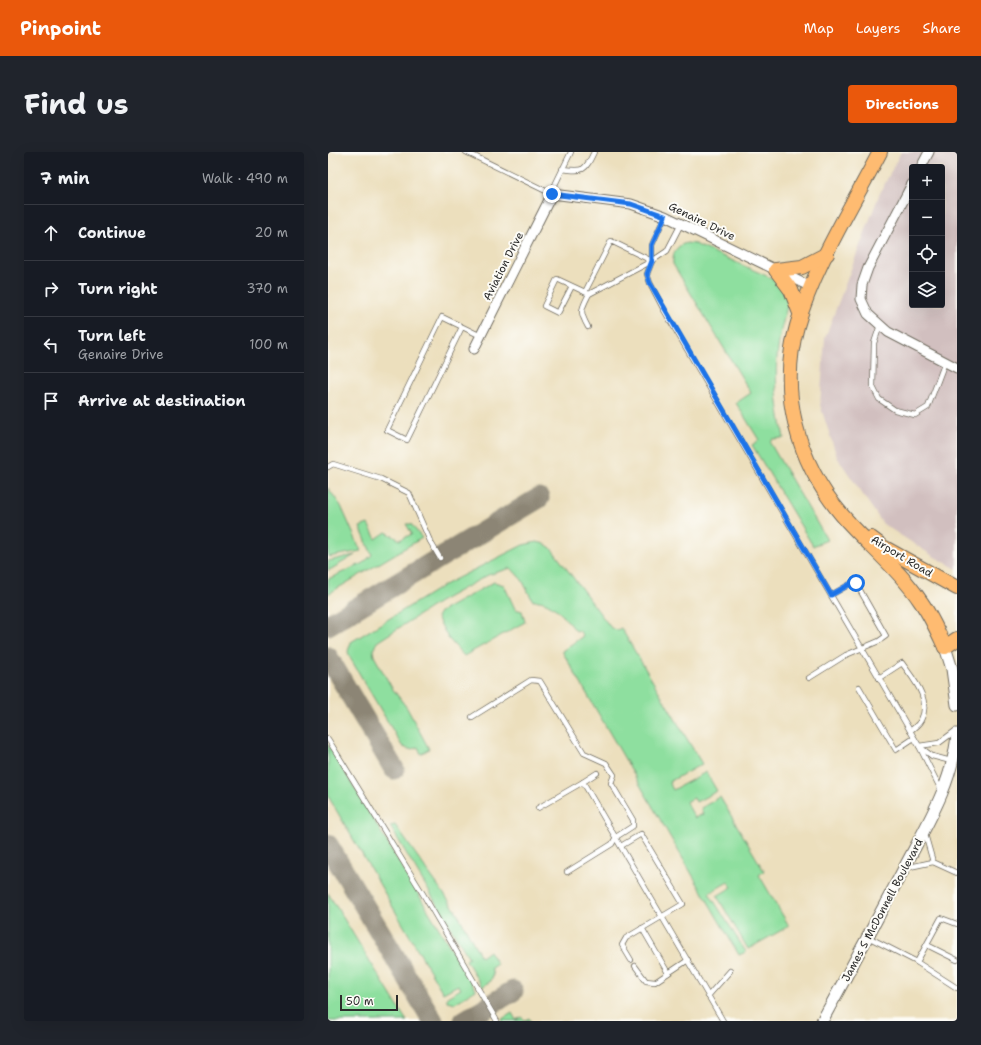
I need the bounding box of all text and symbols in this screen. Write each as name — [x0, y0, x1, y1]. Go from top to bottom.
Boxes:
text: Pinpoint — [20, 16, 101, 41]
text: Map — [804, 19, 834, 37]
text: Layers — [856, 19, 900, 37]
text: Share — [922, 19, 961, 37]
text: Find us — [24, 85, 129, 123]
button: Directions — [848, 85, 957, 123]
map controls — [909, 164, 945, 308]
button: + — [909, 164, 945, 200]
text: 7 min — [40, 167, 90, 189]
text: Walk · 490 m — [202, 170, 288, 187]
route end — [543, 185, 561, 203]
street label: Genaire Drive — [666, 199, 738, 244]
button: − — [909, 200, 945, 236]
icon: ahead — [40, 222, 62, 244]
text: Continue — [78, 223, 146, 243]
text: 20 m — [255, 224, 288, 241]
street label: Aviation Drive — [480, 229, 527, 303]
button: locate — [909, 236, 945, 272]
button: layers — [909, 272, 945, 308]
icon: right — [40, 278, 62, 300]
text: Turn right — [78, 279, 158, 299]
text: 370 m — [246, 280, 288, 297]
text: Turn left — [78, 326, 146, 346]
icon: left — [40, 334, 62, 356]
text: 100 m — [249, 336, 288, 353]
text: Genaire Drive — [78, 346, 164, 363]
icon: arrive — [40, 390, 62, 412]
text: Arrive at destination — [78, 391, 246, 411]
street label: Airport Road — [868, 532, 935, 581]
route start — [847, 574, 865, 592]
street label: James S McDonnell Boulevard — [838, 836, 927, 984]
scale bar — [340, 993, 398, 1012]
text: 50 m — [346, 994, 374, 1009]

